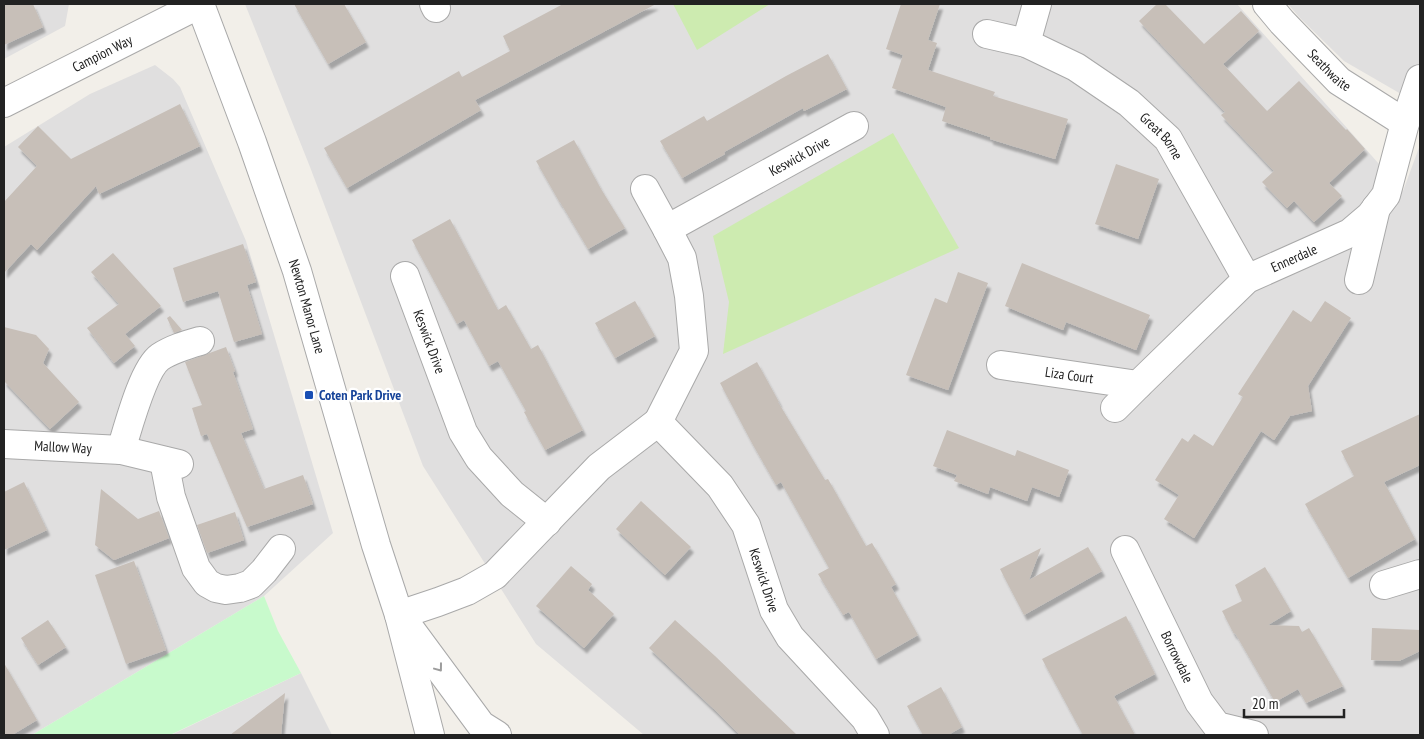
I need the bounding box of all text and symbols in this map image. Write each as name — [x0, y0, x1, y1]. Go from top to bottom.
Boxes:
street label: Campion Way — [69, 30, 136, 76]
street label: Seathwaite — [1304, 45, 1355, 95]
street label: Great Borne — [1136, 108, 1187, 163]
street label: Keswick Drive — [766, 132, 833, 180]
street label: Ennerdale — [1268, 240, 1320, 276]
street label: Newton Manor Lane — [285, 257, 329, 356]
street label: Keswick Drive — [409, 307, 450, 376]
street label: Liza Court — [1044, 363, 1095, 387]
place label: Coten Park Drive — [319, 386, 401, 404]
marker: Coten Park Drive — [303, 389, 315, 401]
street label: Mallow Way — [34, 437, 93, 458]
street label: Keswick Drive — [745, 546, 783, 615]
street label: Borrowdale — [1157, 628, 1197, 686]
one-way arrow — [433, 662, 442, 672]
scale bar — [1244, 686, 1344, 718]
text: 20 m — [1252, 694, 1278, 713]

